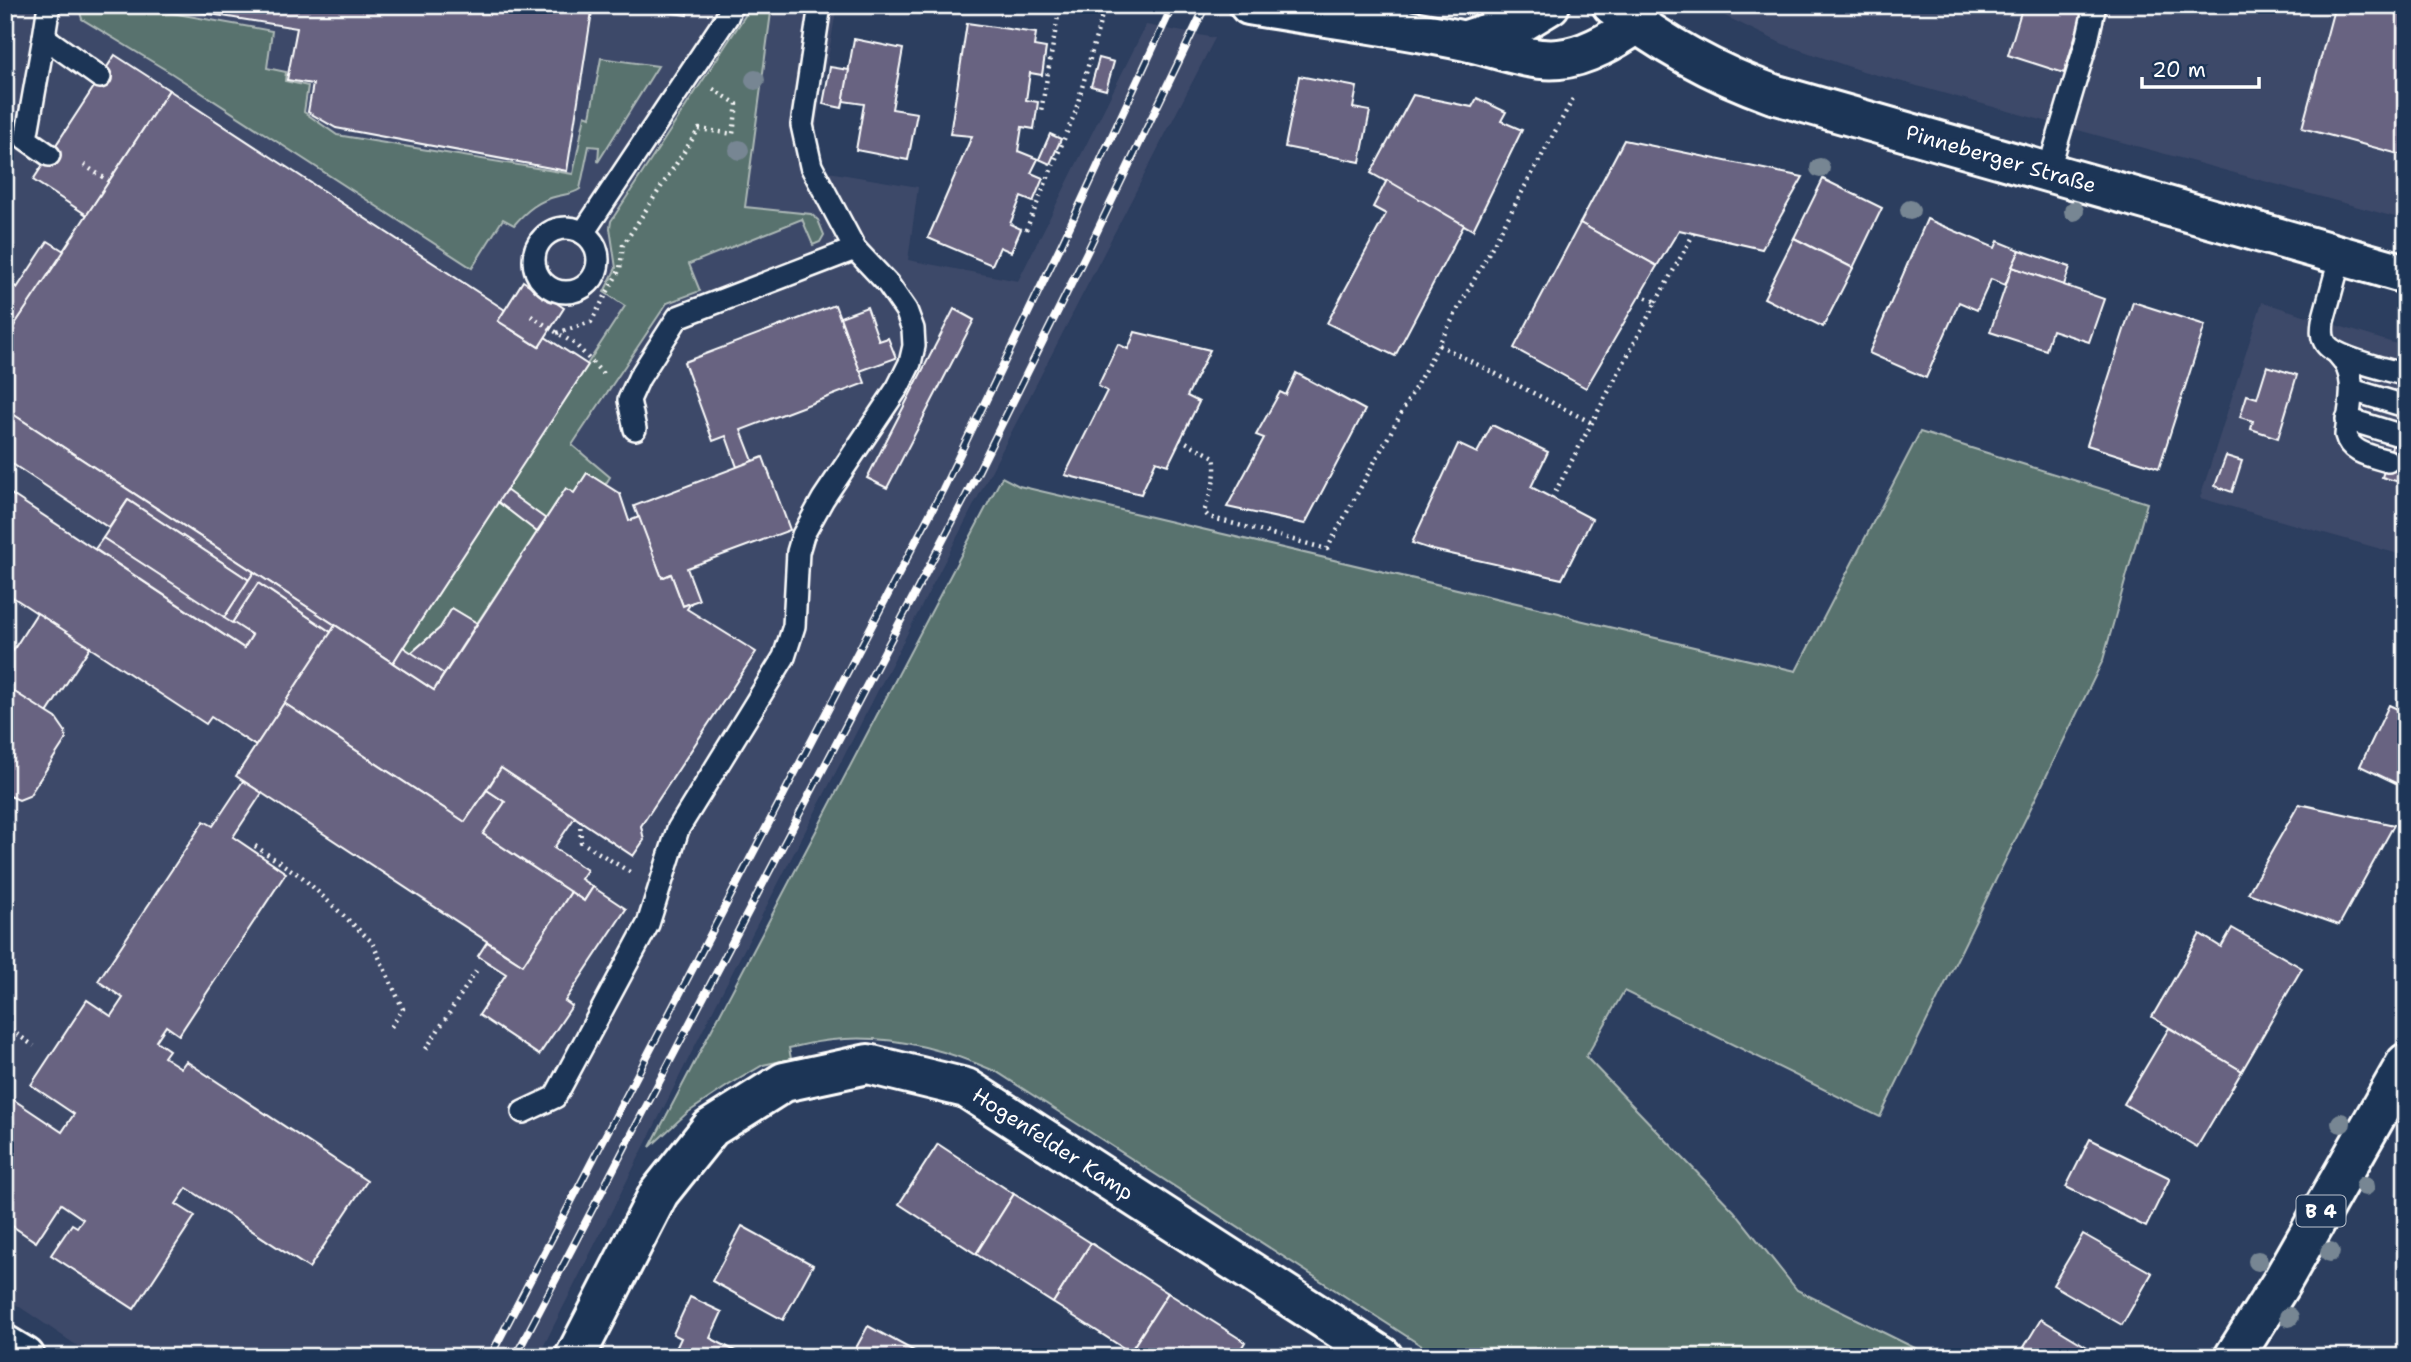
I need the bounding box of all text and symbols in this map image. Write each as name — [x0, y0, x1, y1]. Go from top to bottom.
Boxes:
scale bar — [2142, 46, 2259, 90]
text: 20 m — [2152, 56, 2206, 84]
street label: Pinneberger Straße — [1903, 118, 2099, 200]
street label: Hogenfelder Kamp — [967, 1081, 1139, 1207]
road number: B 4 — [2296, 1196, 2346, 1226]

